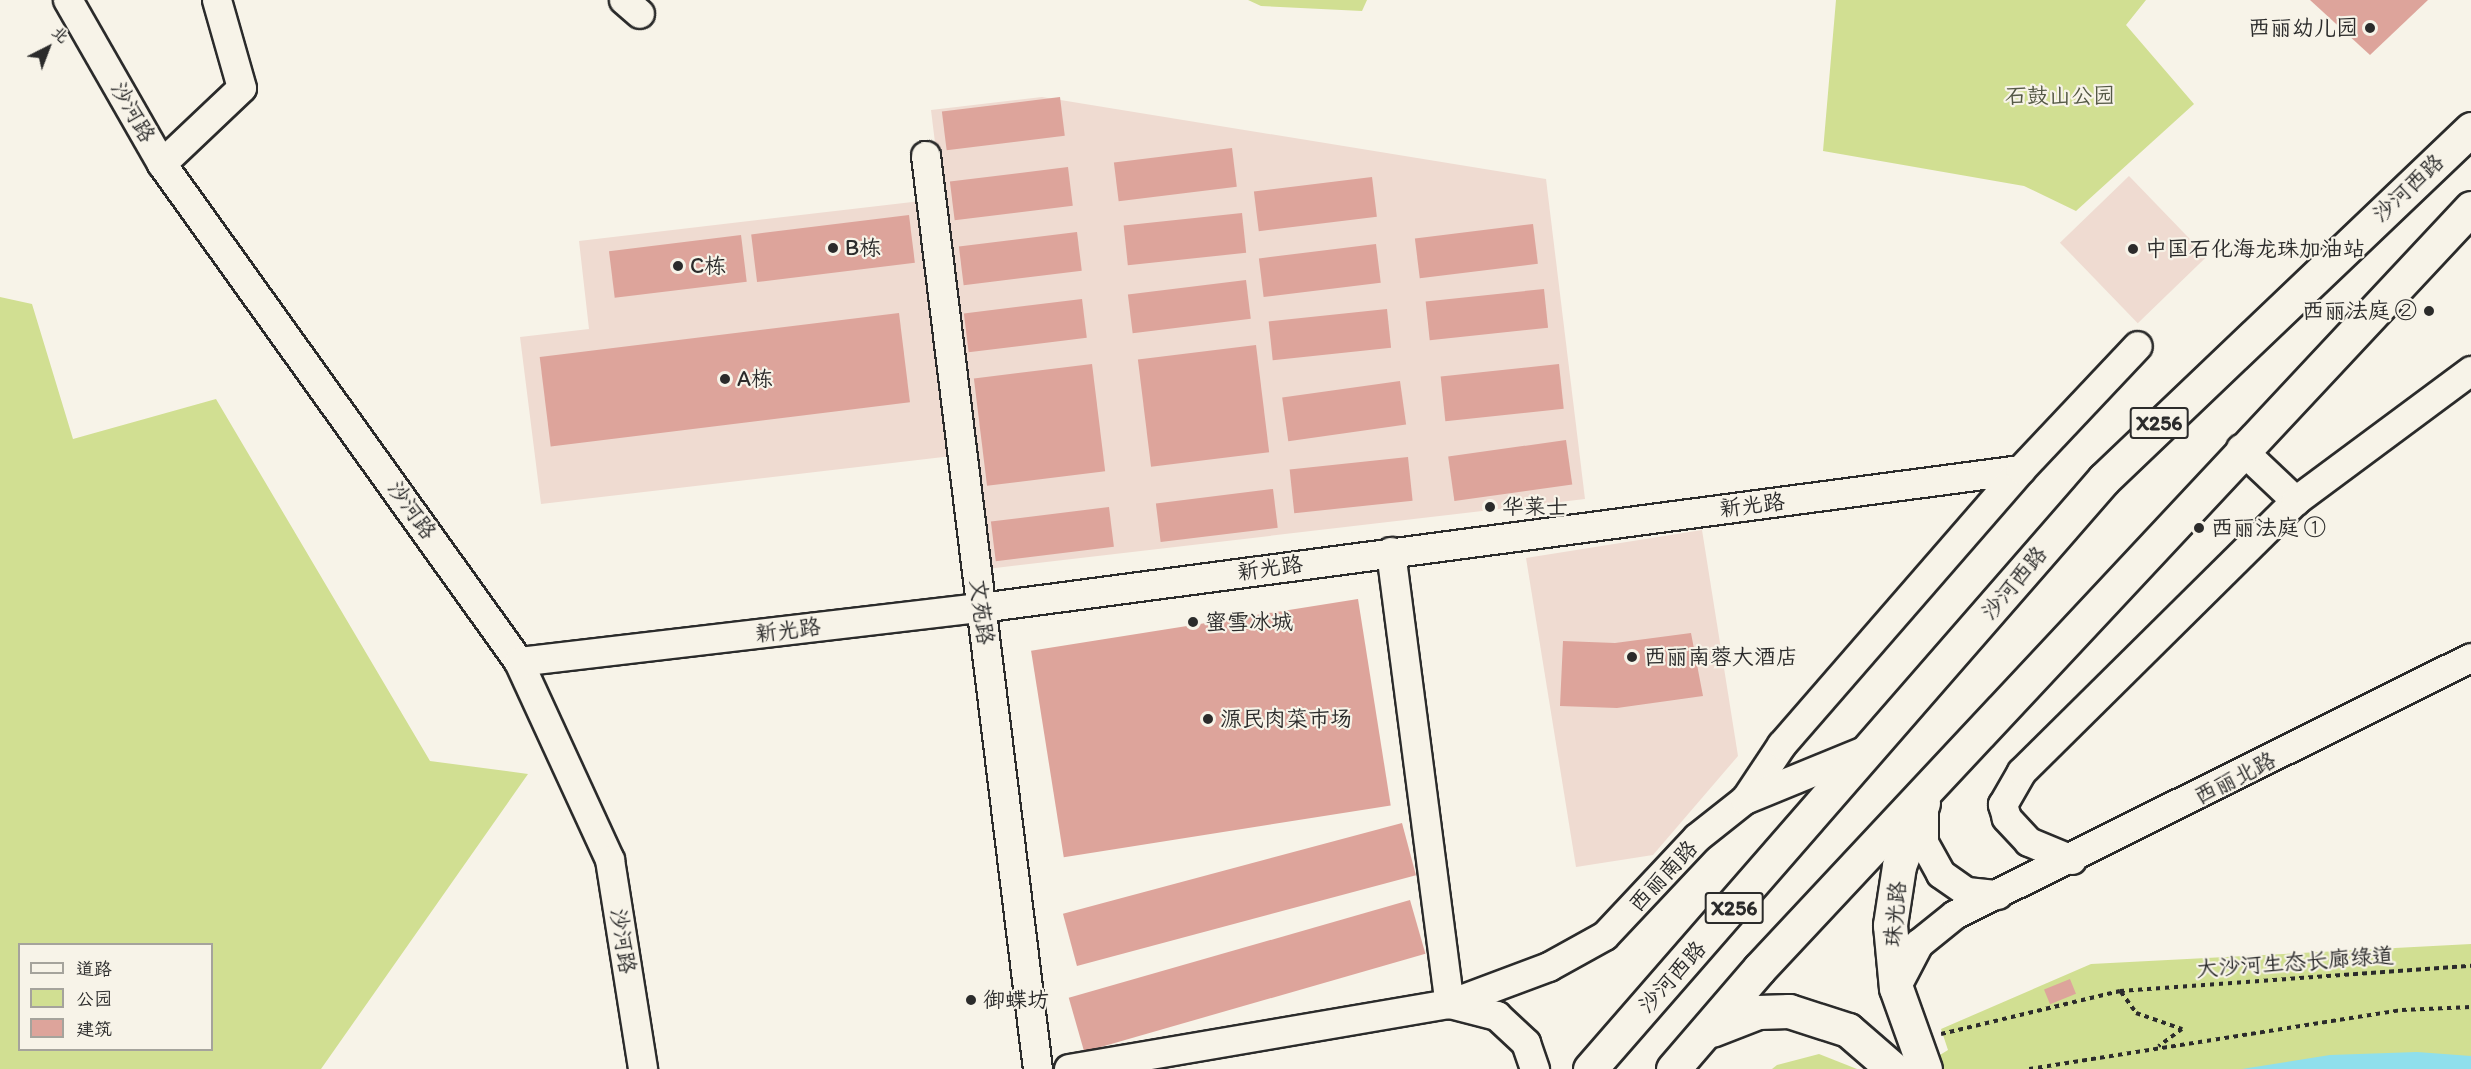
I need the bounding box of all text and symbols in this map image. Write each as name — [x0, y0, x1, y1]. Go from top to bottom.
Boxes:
place label: 西丽幼儿园 — [2248, 15, 2358, 41]
north arrow — [18, 18, 78, 78]
marker: 西丽幼儿园 — [2363, 21, 2377, 35]
text: 北 — [48, 22, 73, 47]
street label: 沙河路 — [105, 77, 161, 147]
park label: 石鼓山公园 — [2005, 83, 2115, 109]
street label: 沙河西路 — [2367, 148, 2449, 228]
place label: B栋 — [845, 235, 881, 261]
place label: 中国石化海龙珠加油站 — [2145, 236, 2365, 262]
marker: B栋 — [826, 241, 840, 255]
marker: 中国石化海龙珠加油站 — [2126, 242, 2140, 256]
place label: C栋 — [690, 253, 726, 279]
marker: C栋 — [671, 259, 685, 273]
place label: 西丽法庭 ② — [2302, 298, 2417, 324]
marker: 西丽法庭 ② — [2422, 304, 2436, 318]
place label: A栋 — [737, 366, 773, 392]
marker: A栋 — [718, 372, 732, 386]
road number: X256 — [2129, 405, 2189, 441]
street label: 沙河路 — [382, 476, 442, 544]
street label: 新光路 — [1718, 488, 1786, 522]
place label: 华莱士 — [1502, 494, 1568, 520]
marker: 华莱士 — [1483, 500, 1497, 514]
place label: 西丽法庭 ① — [2211, 515, 2326, 541]
marker: 西丽法庭 ① — [2192, 521, 2206, 535]
street label: 沙河西路 — [1976, 541, 2052, 625]
street label: 新光路 — [1235, 550, 1305, 586]
street label: 文苑路 — [965, 578, 999, 646]
place label: 蜜雪冰城 — [1205, 609, 1293, 635]
street label: 新光路 — [754, 613, 822, 647]
marker: 蜜雪冰城 — [1186, 615, 1200, 629]
place label: 西丽南蓉大酒店 — [1644, 644, 1798, 670]
marker: 西丽南蓉大酒店 — [1625, 650, 1639, 664]
place label: 源民肉菜市场 — [1220, 706, 1352, 732]
marker: 源民肉菜市场 — [1201, 712, 1215, 726]
street label: 西丽北路 — [2190, 746, 2280, 810]
street label: 西丽南路 — [1623, 835, 1703, 917]
street label: 珠光路 — [1879, 880, 1911, 948]
road number: X256 — [1704, 890, 1764, 926]
street label: 沙河路 — [605, 906, 641, 976]
street label: 沙河西路 — [1633, 935, 1711, 1019]
street label: 大沙河生态长廊绿道 — [2195, 942, 2395, 982]
legend — [18, 943, 213, 1051]
text: 道路 — [76, 958, 112, 980]
place label: 御蝶坊 — [983, 987, 1049, 1013]
text: 公园 — [76, 988, 112, 1010]
marker: 御蝶坊 — [964, 993, 978, 1007]
text: 建筑 — [76, 1018, 112, 1040]

